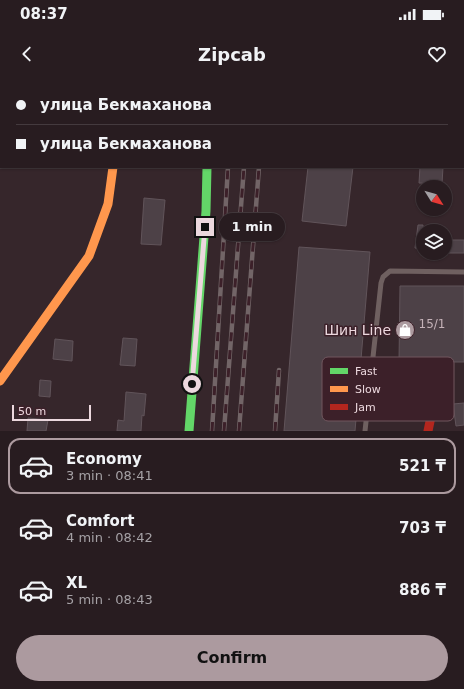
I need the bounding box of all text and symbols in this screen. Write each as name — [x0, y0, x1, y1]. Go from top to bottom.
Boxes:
text: 08:37 — [20, 5, 68, 23]
icon: back — [16, 43, 38, 65]
icon: heart — [426, 43, 448, 65]
text: Zipcab — [198, 44, 266, 65]
text: улица Бекмаханова — [40, 96, 212, 114]
text: улица Бекмаханова — [40, 135, 212, 153]
north arrow — [416, 180, 452, 216]
map controls — [416, 180, 452, 260]
callout: 1 min — [219, 213, 285, 241]
route end — [196, 218, 214, 236]
text: 1 min — [232, 219, 272, 234]
button: layers — [416, 224, 452, 260]
house number: 15/1 — [419, 317, 445, 331]
shop icon: Шин Line — [394, 319, 416, 341]
place label: Шин Line — [324, 322, 391, 338]
legend — [322, 357, 454, 421]
text: Fast — [355, 365, 378, 378]
route start — [183, 375, 201, 393]
text: Slow — [355, 383, 381, 396]
text: Jam — [354, 401, 376, 414]
scale bar — [12, 403, 91, 422]
text: 50 m — [18, 405, 46, 418]
icon: car — [18, 448, 54, 484]
text: Economy — [66, 450, 142, 468]
text: 521 ₸ — [399, 457, 446, 475]
text: 3 min · 08:41 — [66, 468, 153, 483]
icon: car — [18, 510, 54, 546]
text: Comfort — [66, 512, 134, 530]
text: 703 ₸ — [399, 519, 446, 537]
text: 4 min · 08:42 — [66, 530, 153, 545]
icon: car — [18, 572, 54, 608]
text: XL — [66, 574, 87, 592]
text: 886 ₸ — [399, 581, 446, 599]
text: 5 min · 08:43 — [66, 592, 153, 607]
button: Confirm — [16, 635, 448, 681]

